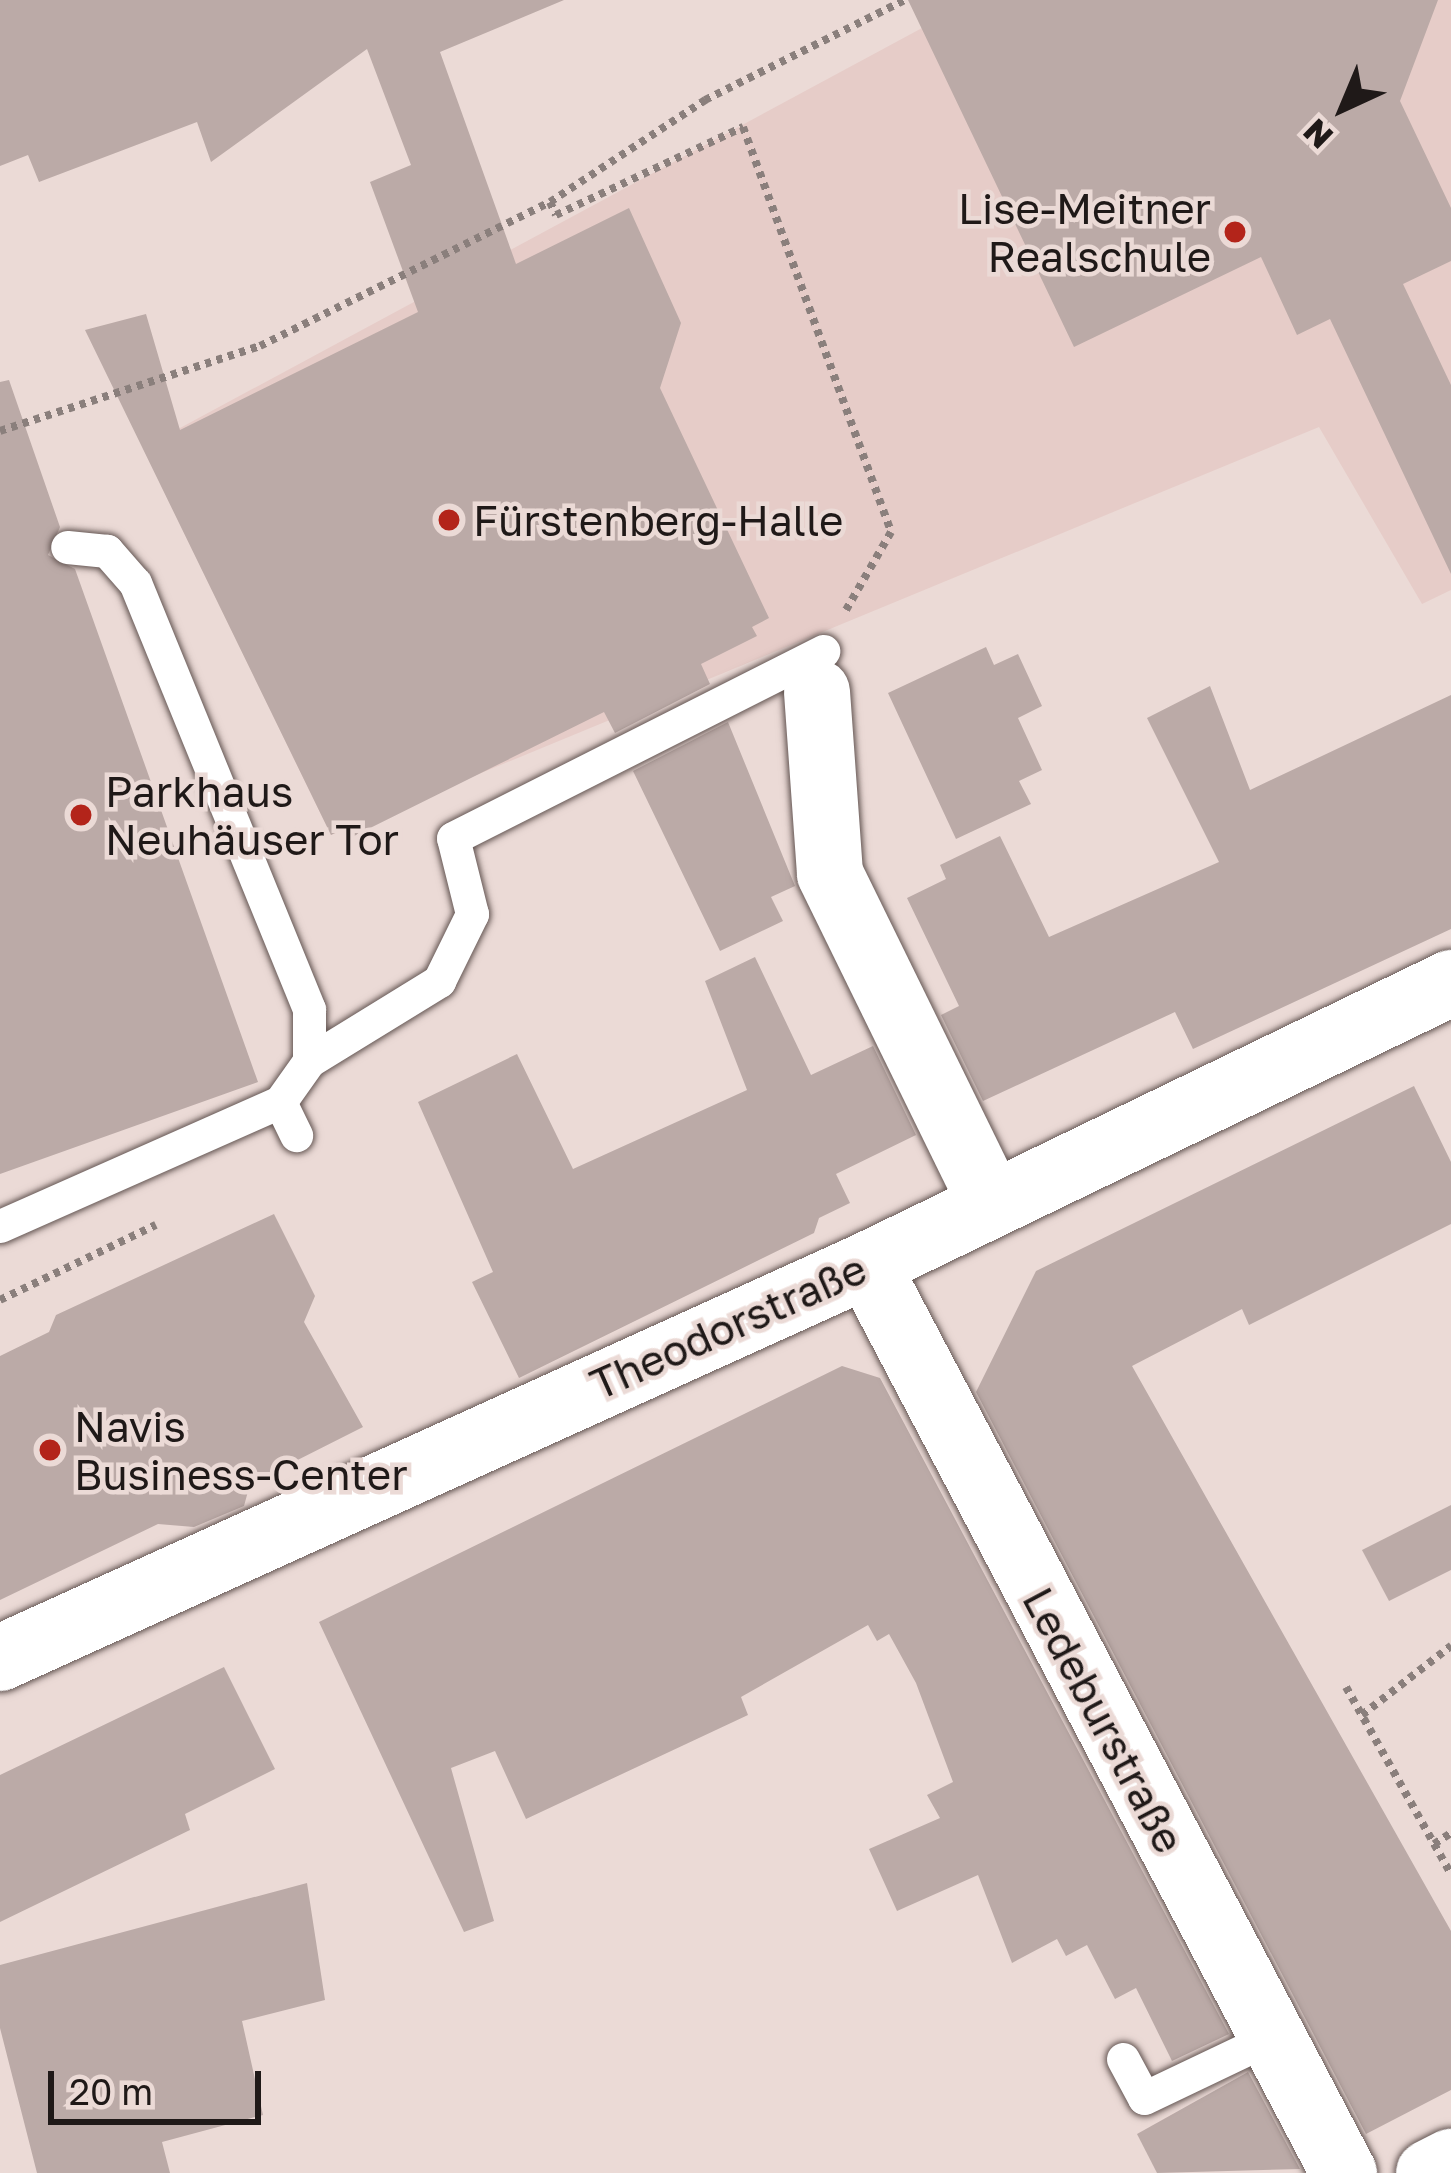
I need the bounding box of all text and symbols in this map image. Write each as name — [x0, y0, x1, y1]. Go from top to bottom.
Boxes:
north arrow — [1283, 48, 1403, 168]
text: N — [1295, 112, 1340, 157]
place label: Lise-Meitner Realschule — [958, 183, 1211, 282]
marker: Lise-Meitner Realschule — [1222, 219, 1248, 245]
place label: Fürstenberg-Halle — [473, 495, 843, 545]
marker: Fürstenberg-Halle — [436, 507, 462, 533]
place label: Parkhaus Neuhäuser Tor — [105, 766, 399, 864]
marker: Parkhaus Neuhäuser Tor — [68, 802, 94, 828]
street label: Theodorstraße — [582, 1243, 874, 1409]
place label: Navis Business-Center — [74, 1401, 408, 1500]
marker: Navis Business-Center — [37, 1437, 63, 1463]
street label: Ledeburstraße — [1013, 1579, 1195, 1861]
scale bar — [54, 2047, 267, 2121]
text: 20 m — [69, 2070, 153, 2113]

